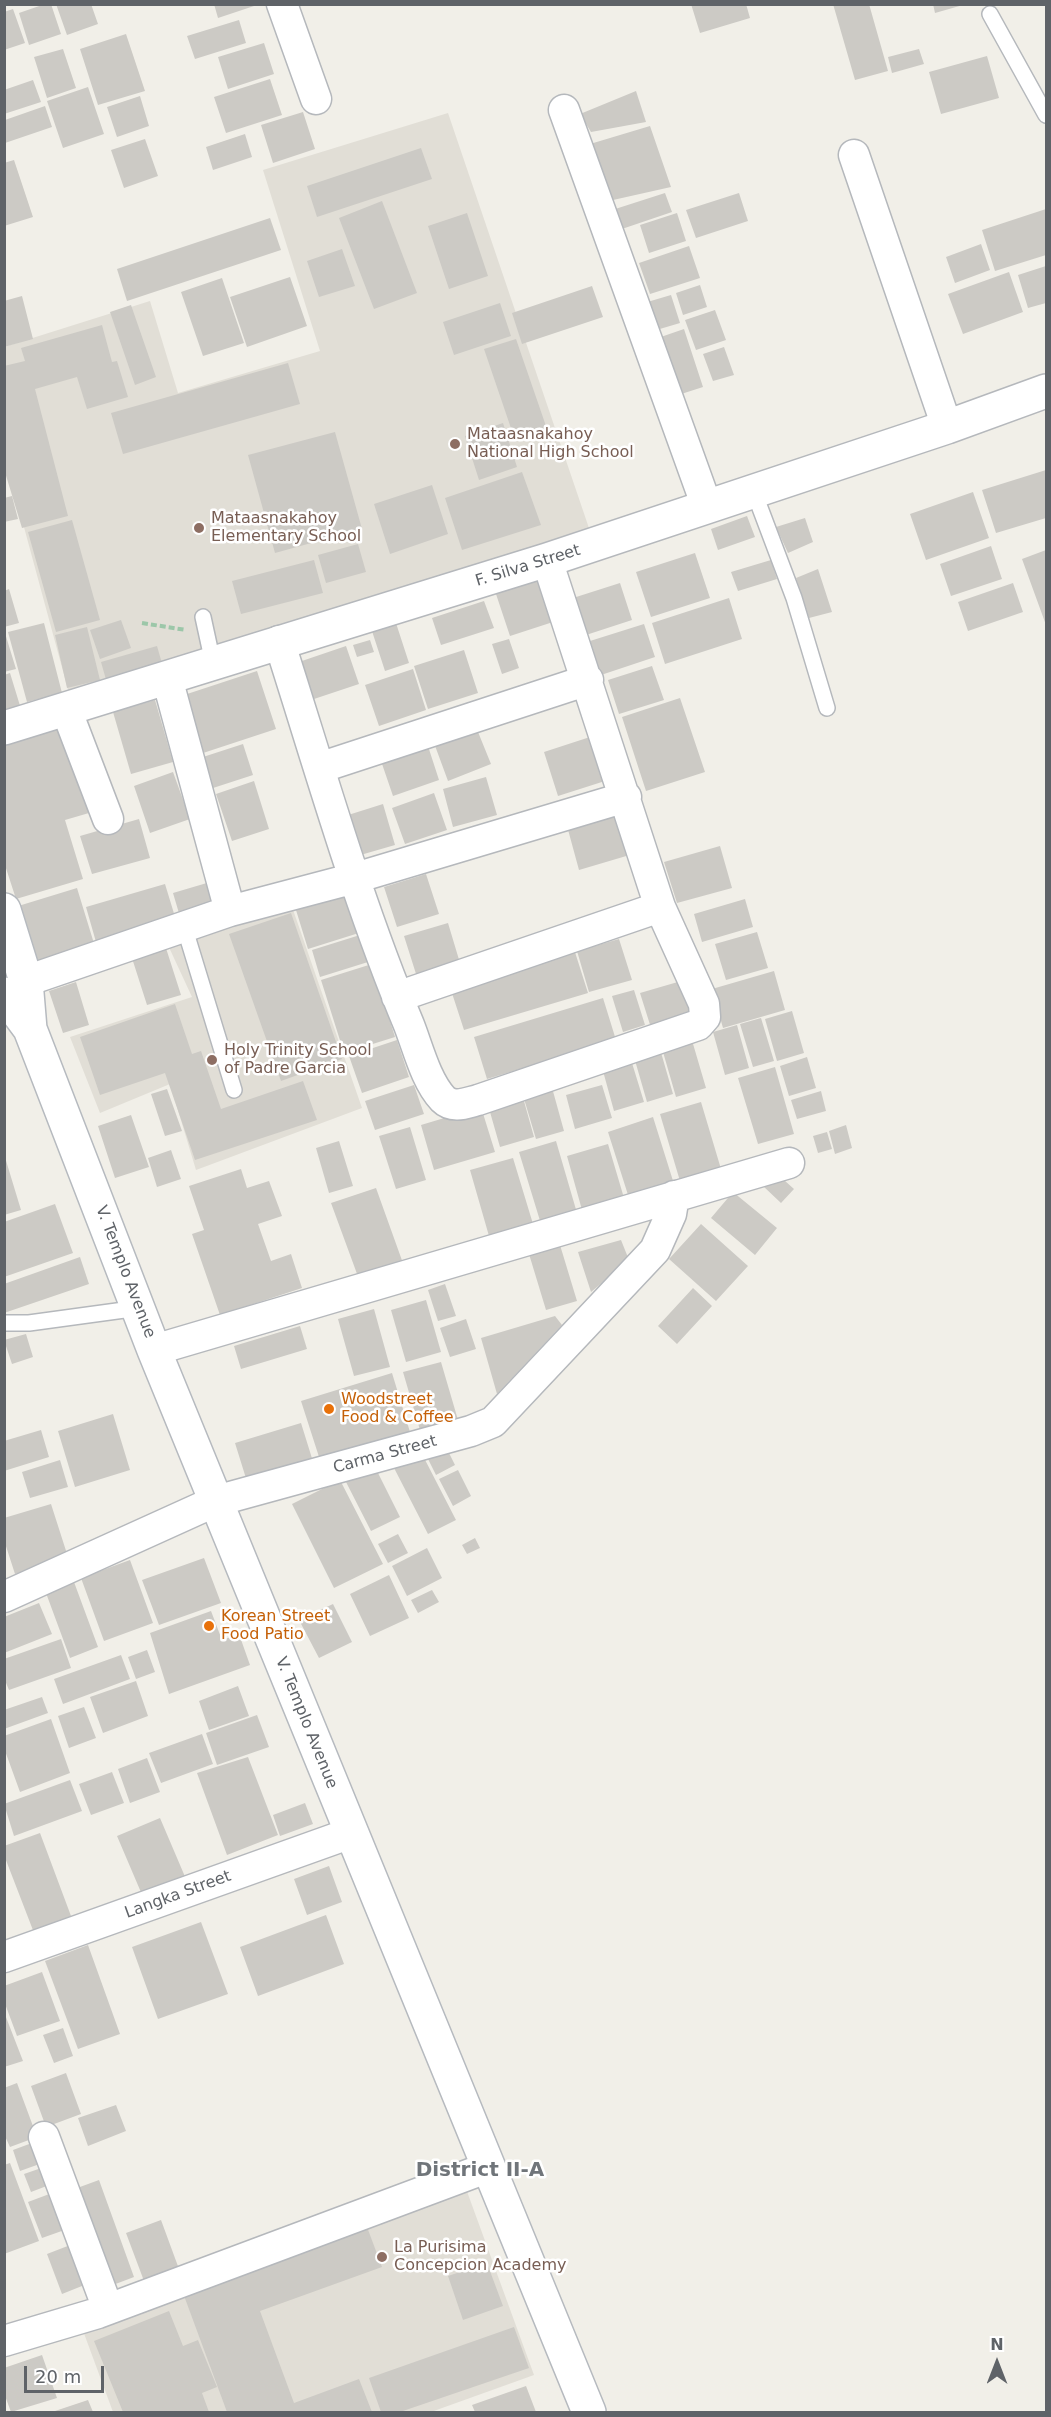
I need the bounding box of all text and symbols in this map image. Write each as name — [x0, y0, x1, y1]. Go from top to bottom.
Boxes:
place label: Mataasnakahoy National High School — [467, 425, 634, 463]
marker: Mataasnakahoy National High School — [448, 437, 462, 451]
place label: Mataasnakahoy Elementary School — [211, 509, 361, 547]
marker: Mataasnakahoy Elementary School — [192, 521, 206, 535]
street label: F. Silva Street — [473, 541, 583, 591]
place label: Holy Trinity School of Padre Garcia — [224, 1041, 372, 1079]
marker: Holy Trinity School of Padre Garcia — [205, 1053, 219, 1067]
street label: V. Templo Avenue — [91, 1203, 159, 1341]
place label: Woodstreet Food & Coffee — [341, 1390, 454, 1428]
marker: Woodstreet Food & Coffee — [322, 1402, 336, 1416]
street label: Carma Street — [331, 1432, 439, 1478]
place label: Korean Street Food Patio — [221, 1607, 330, 1645]
marker: Korean Street Food Patio — [202, 1619, 216, 1633]
street label: V. Templo Avenue — [271, 1654, 341, 1792]
street label: Langka Street — [122, 1867, 234, 1923]
district label: District II-A — [416, 2159, 544, 2183]
place label: La Purisima Concepcion Academy — [394, 2238, 566, 2276]
marker: La Purisima Concepcion Academy — [375, 2250, 389, 2264]
north arrow — [967, 2333, 1027, 2393]
text: N — [990, 2335, 1004, 2354]
scale bar — [27, 2354, 106, 2392]
text: 20 m — [35, 2366, 81, 2387]

